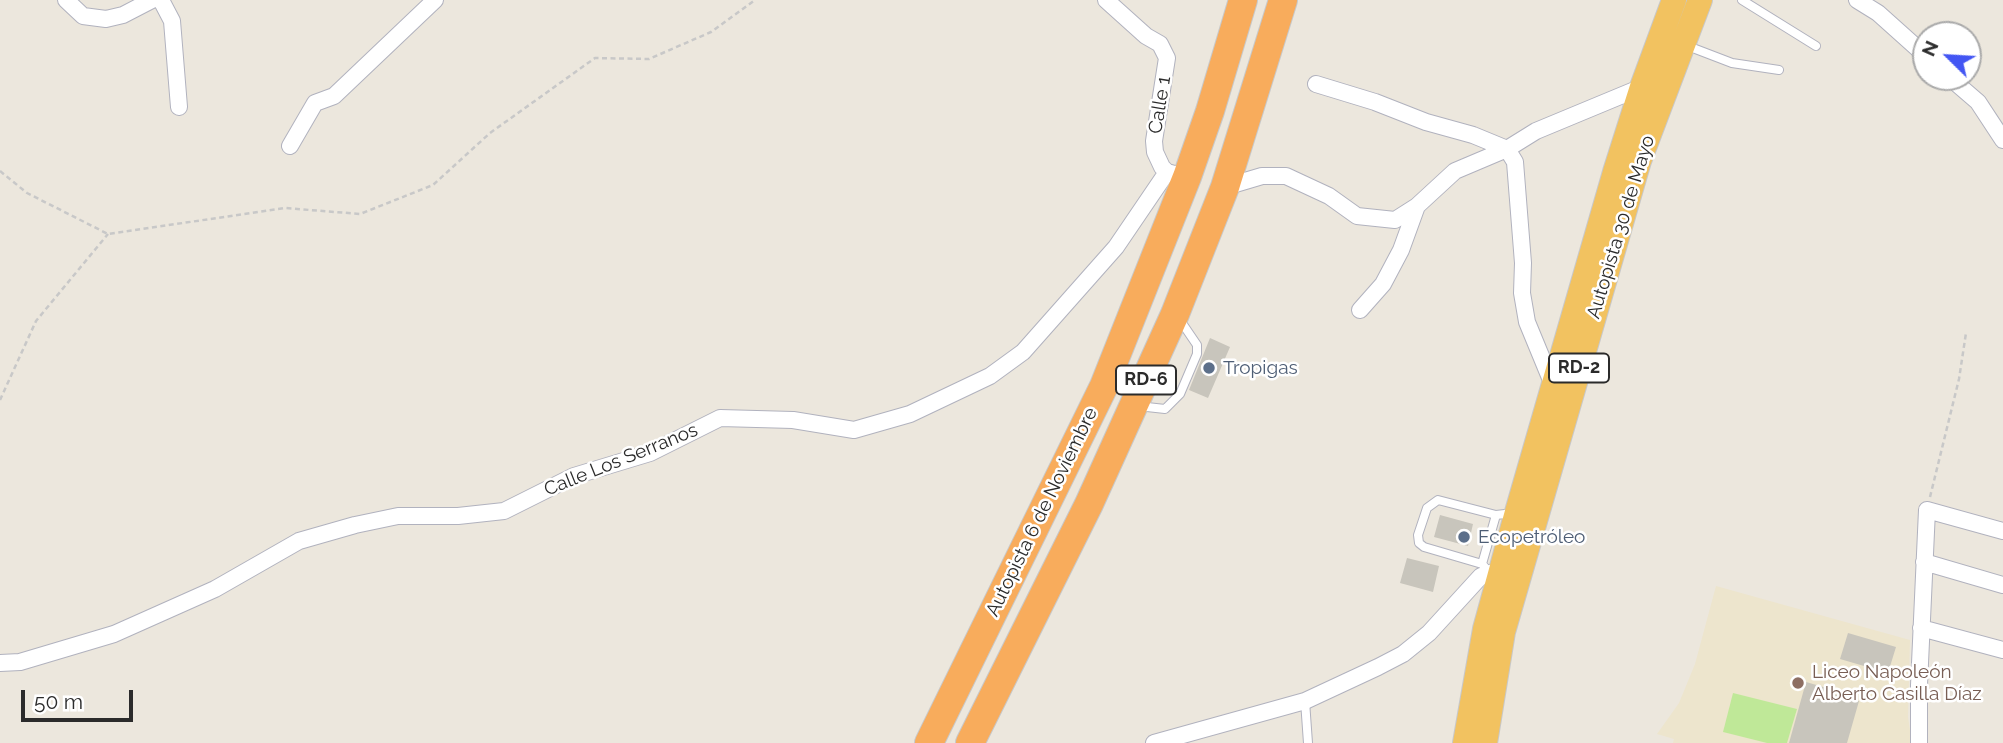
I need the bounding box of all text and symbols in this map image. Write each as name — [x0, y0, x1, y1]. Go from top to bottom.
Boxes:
north arrow — [1912, 21, 1982, 91]
text: N — [1917, 37, 1943, 59]
street label: Calle 1 — [1144, 75, 1176, 135]
street label: Autopista 30 de Mayo — [1582, 133, 1660, 321]
road number: RD-2 — [1549, 354, 1609, 382]
place label: Tropigas — [1223, 357, 1298, 379]
marker: Tropigas — [1201, 360, 1217, 376]
road number: RD-6 — [1116, 366, 1176, 394]
street label: Autopista 6 de Noviembre — [981, 404, 1103, 620]
street label: Calle Los Serranos — [541, 419, 701, 501]
place label: Ecopetróleo — [1478, 526, 1585, 548]
marker: Ecopetróleo — [1456, 529, 1472, 545]
place label: Liceo Napoleón Alberto Casilla Díaz — [1812, 661, 1982, 705]
marker: Liceo Napoleón Alberto Casilla Díaz — [1790, 675, 1806, 691]
scale bar — [24, 676, 136, 720]
text: 50 m — [34, 689, 83, 714]

